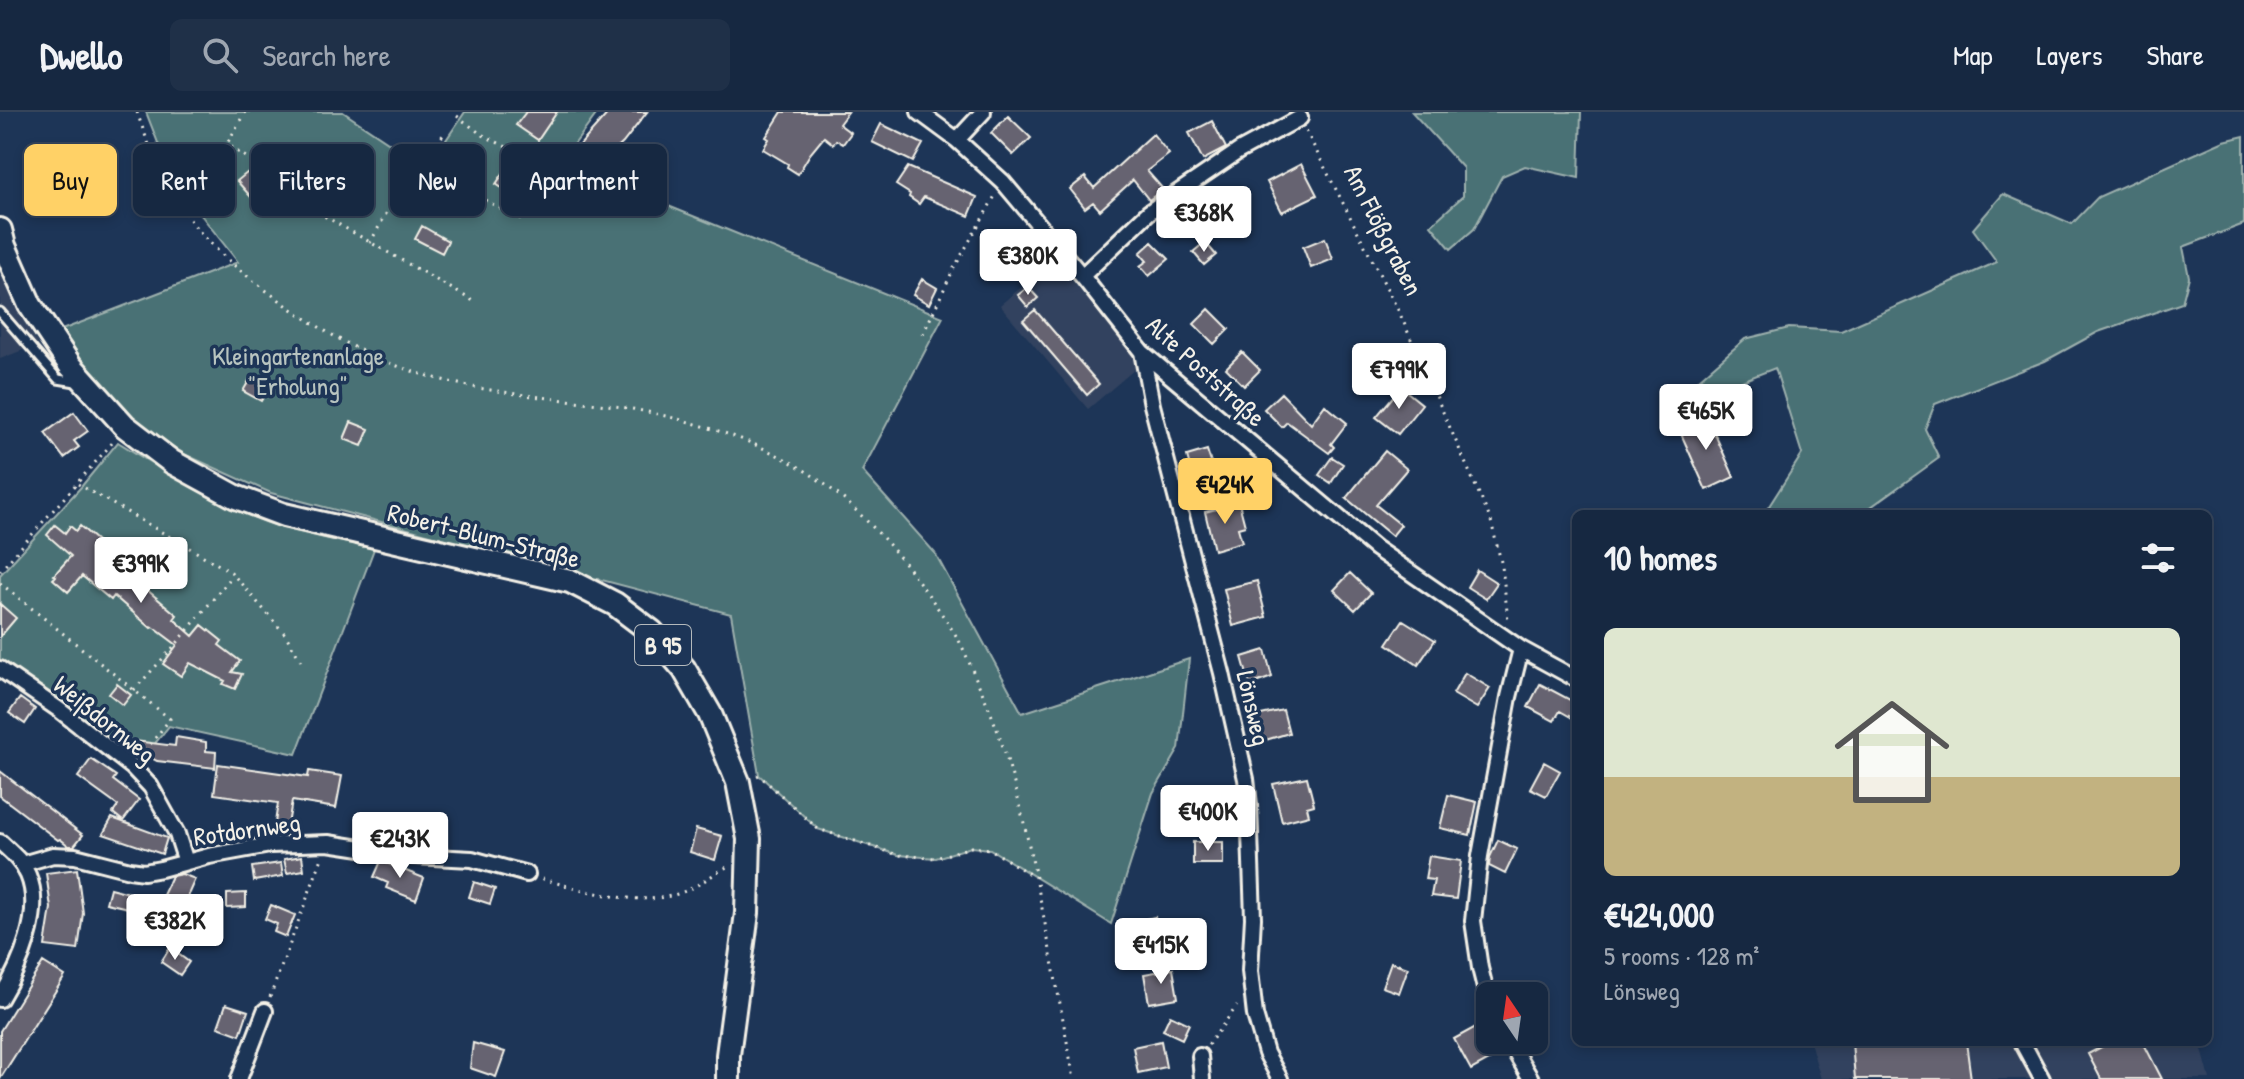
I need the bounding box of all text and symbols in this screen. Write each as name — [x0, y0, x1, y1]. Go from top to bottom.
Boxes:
search box — [170, 19, 730, 91]
text: Dwello — [40, 29, 122, 81]
icon: search — [198, 33, 242, 77]
text: Search here — [262, 35, 391, 75]
text: Map — [1953, 36, 1993, 74]
text: Layers — [2037, 36, 2102, 74]
text: Share — [2146, 36, 2204, 74]
chip: Buy — [24, 144, 117, 216]
chip: Rent — [133, 144, 235, 216]
chip: Filters — [251, 144, 374, 216]
chip: New — [390, 144, 485, 216]
chip: Apartment — [501, 144, 667, 216]
street label: Am Flößgraben — [1336, 159, 1432, 301]
pin: €368K — [1148, 186, 1260, 254]
text: €368K — [1174, 194, 1234, 229]
pin: €380K — [972, 229, 1084, 297]
text: €380K — [998, 237, 1058, 272]
street label: Alte Poststraße — [1139, 308, 1273, 434]
park label: Kleingartenanlage "Erholung" — [212, 338, 384, 403]
pin: €799K — [1343, 343, 1455, 411]
text: €799K — [1370, 351, 1428, 386]
pin: €465K — [1650, 384, 1762, 452]
text: €465K — [1677, 392, 1735, 427]
pin: €424K — [1169, 458, 1281, 526]
text: €424K — [1196, 466, 1254, 501]
street label: Robert-Blum-Straße — [384, 494, 584, 576]
text: 10 homes — [1604, 535, 1717, 581]
icon: filters — [2136, 536, 2180, 580]
pin: €399K — [85, 537, 197, 605]
text: €399K — [113, 545, 169, 580]
road number: B 95 — [635, 625, 691, 665]
street label: Weißdornweg — [46, 667, 164, 771]
street label: Lönsweg — [1228, 667, 1280, 749]
icon: home — [1820, 680, 1964, 824]
pin: €400K — [1152, 785, 1264, 853]
text: €400K — [1178, 793, 1238, 828]
street label: Rotdornweg — [191, 804, 303, 854]
pin: €243K — [344, 812, 456, 880]
text: €243K — [370, 820, 430, 855]
text: €424,000 — [1604, 892, 1714, 938]
pin: €382K — [119, 894, 231, 962]
text: €382K — [144, 902, 206, 937]
pin: €415K — [1105, 918, 1217, 986]
text: €415K — [1133, 926, 1189, 961]
text: 5 rooms · 128 m² — [1604, 938, 1759, 973]
text: Lönsweg — [1604, 973, 1680, 1008]
north arrow — [1476, 982, 1548, 1054]
map controls — [1476, 982, 1548, 1054]

